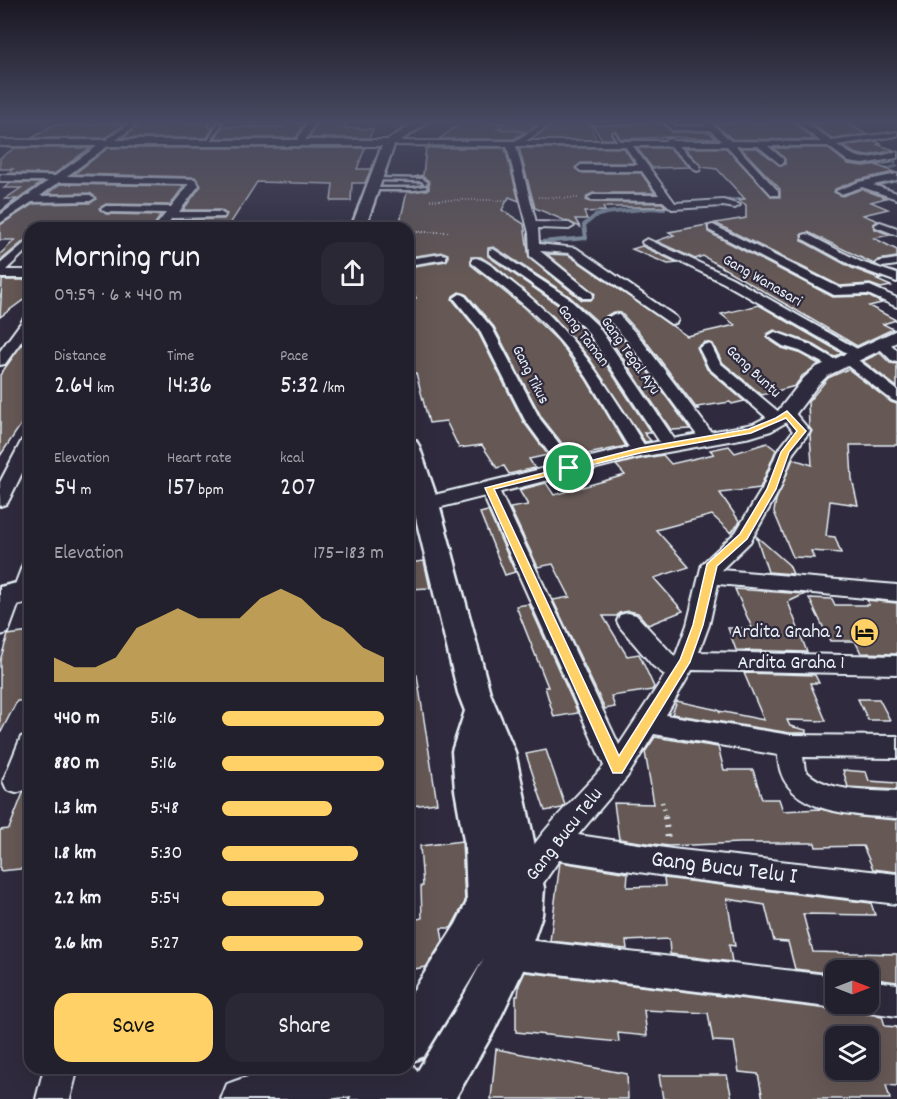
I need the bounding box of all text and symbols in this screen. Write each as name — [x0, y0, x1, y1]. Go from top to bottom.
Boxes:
text: Morning run — [54, 236, 201, 283]
button: share — [321, 242, 384, 305]
street label: Gang Wanasari — [718, 249, 806, 313]
text: 09:59 · 6 × 440 m — [54, 282, 182, 310]
street label: Gang Taman — [551, 300, 615, 372]
street label: Gang Tegal Ayu — [594, 312, 666, 400]
street label: Gang Buntu — [720, 340, 786, 404]
street label: Gang Tikus — [505, 342, 555, 409]
text: Distance — [54, 345, 106, 368]
text: Time — [167, 345, 194, 368]
text: Pace — [280, 345, 308, 368]
text: 2.64 — [54, 368, 93, 405]
text: 14:36 — [167, 368, 212, 405]
text: 5:32 — [280, 368, 319, 405]
text: km — [93, 377, 114, 400]
text: /km — [319, 377, 345, 400]
pin — [543, 442, 594, 493]
text: Elevation — [54, 447, 110, 470]
text: Heart rate — [167, 447, 232, 470]
text: kcal — [280, 447, 304, 470]
icon: arrive — [552, 451, 585, 484]
text: 54 — [54, 470, 77, 507]
text: 157 — [167, 470, 195, 507]
text: 207 — [280, 470, 316, 507]
text: m — [77, 479, 91, 502]
text: bpm — [195, 479, 224, 502]
text: Elevation — [54, 540, 124, 568]
text: 175–183 m — [313, 540, 384, 568]
hotel icon: Ardita Graha 2 — [848, 617, 880, 649]
place label: Ardita Graha 2 — [732, 619, 843, 647]
street label: Ardita Graha 1 — [737, 650, 845, 678]
text: 440 m — [54, 705, 100, 733]
text: 5:16 — [150, 705, 177, 733]
text: 880 m — [54, 750, 99, 778]
text: 5:16 — [150, 750, 177, 778]
street label: Gang Bucu Telu — [520, 782, 610, 888]
text: 1.3 km — [54, 795, 97, 823]
text: 5:48 — [150, 795, 179, 823]
text: 1.8 km — [54, 840, 96, 868]
text: 5:30 — [150, 840, 182, 868]
street label: Gang Bucu Telu I — [649, 843, 799, 895]
text: 2.2 km — [54, 885, 101, 913]
text: 5:54 — [150, 885, 180, 913]
text: 2.6 km — [54, 930, 102, 958]
text: 5:27 — [150, 930, 179, 958]
north arrow — [825, 960, 879, 1014]
map controls — [825, 960, 879, 1080]
button: Save — [54, 993, 213, 1062]
button: Share — [225, 993, 384, 1062]
button: layers — [825, 1026, 879, 1080]

